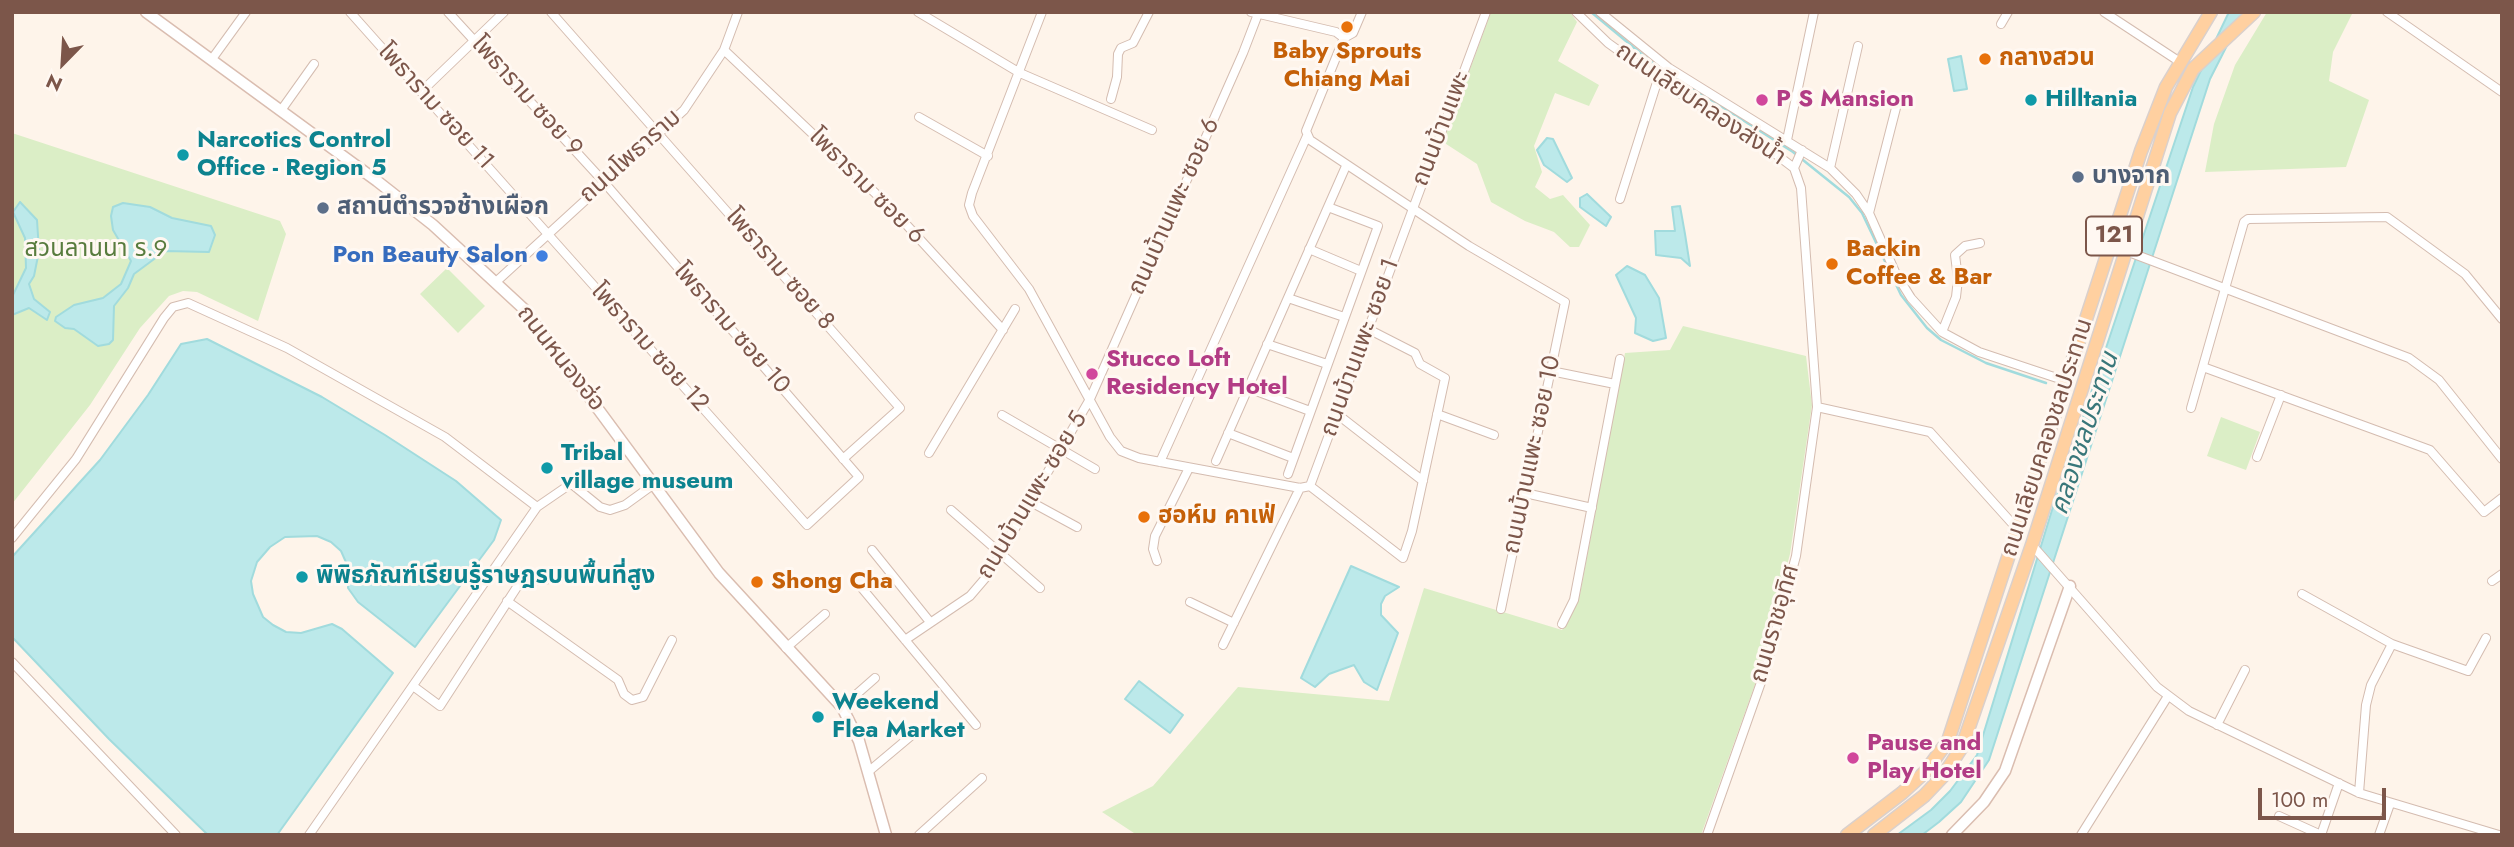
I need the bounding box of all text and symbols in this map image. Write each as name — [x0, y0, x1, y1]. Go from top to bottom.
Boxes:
marker: Baby Sprouts Chiang Mai — [1339, 19, 1355, 35]
north arrow — [28, 28, 98, 98]
street label: โพธาราม ซอย 9 — [464, 31, 588, 163]
street label: ถนนเลียบคลองส่งน้ำ — [1609, 37, 1791, 173]
street label: โพธาราม ซอย 11 — [371, 38, 499, 176]
place label: Baby Sprouts Chiang Mai — [1273, 38, 1421, 94]
place label: กลางสวน — [1999, 45, 2095, 73]
marker: กลางสวน — [1977, 51, 1993, 67]
text: N — [42, 67, 67, 98]
street label: ถนนบ้านแพะ — [1407, 67, 1477, 191]
place label: P S Mansion — [1776, 86, 1914, 114]
place label: Hilltania — [2045, 86, 2137, 114]
marker: P S Mansion — [1754, 92, 1770, 108]
marker: Hilltania — [2023, 92, 2039, 108]
street label: ถนนโพธาราม — [574, 104, 688, 210]
street label: ถนนบ้านแพะ ซอย 6 — [1123, 114, 1227, 300]
street label: โพธาราม ซอย 6 — [802, 123, 930, 251]
place label: Narcotics Control Office - Region 5 — [197, 127, 391, 183]
marker: Narcotics Control Office - Region 5 — [175, 147, 191, 163]
place label: บางจาก — [2092, 163, 2170, 191]
marker: บางจาก — [2070, 169, 2086, 185]
place label: สถานีตำรวจช้างเผือก — [337, 194, 549, 222]
marker: สถานีตำรวจช้างเผือก — [315, 200, 331, 216]
street label: โพธาราม ซอย 8 — [718, 203, 840, 337]
road number: 121 — [2086, 216, 2142, 256]
park label: สวนลานนา ร.9 — [25, 236, 167, 264]
place label: Backin Coffee & Bar — [1846, 236, 1992, 292]
place label: Pon Beauty Salon — [332, 242, 528, 270]
marker: Pon Beauty Salon — [534, 248, 550, 264]
street label: ถนนบ้านแพะ ซอย 1 — [1315, 255, 1407, 441]
marker: Backin Coffee & Bar — [1824, 256, 1840, 272]
street label: โพธาราม ซอย 10 — [666, 258, 796, 400]
street label: โพธาราม ซอย 12 — [584, 278, 714, 418]
street label: ถนนหนองฮ่อ — [510, 300, 610, 418]
street label: ถนนเลียบคลองชลประทาน — [1996, 315, 2100, 561]
place label: Stucco Loft Residency Hotel — [1106, 346, 1288, 402]
water label: คลองชลประทาน — [2045, 349, 2127, 519]
street label: ถนนบ้านแพะ ซอย 10 — [1498, 353, 1568, 557]
marker: Stucco Loft Residency Hotel — [1084, 366, 1100, 382]
street label: ถนนบ้านแพะ ซอย 5 — [972, 407, 1094, 585]
place label: Tribal village museum — [561, 440, 733, 496]
marker: Tribal village museum — [539, 460, 555, 476]
place label: ฮอห์ม คาเฟ่ — [1158, 503, 1275, 531]
marker: ฮอห์ม คาเฟ่ — [1136, 509, 1152, 525]
street label: ถนนราชอุทิศ — [1745, 561, 1807, 687]
place label: พิพิธภัณฑ์เรียนรู้ราษฎรบนพื้นที่สูง — [316, 563, 655, 591]
place label: Shong Cha — [771, 568, 893, 596]
marker: พิพิธภัณฑ์เรียนรู้ราษฎรบนพื้นที่สูง — [294, 569, 310, 585]
marker: Shong Cha — [749, 574, 765, 590]
place label: Weekend Flea Market — [832, 689, 965, 745]
marker: Weekend Flea Market — [810, 709, 826, 725]
place label: Pause and Play Hotel — [1867, 730, 1982, 786]
marker: Pause and Play Hotel — [1845, 750, 1861, 766]
scale bar — [2262, 774, 2390, 818]
text: 100 m — [2271, 785, 2328, 815]

